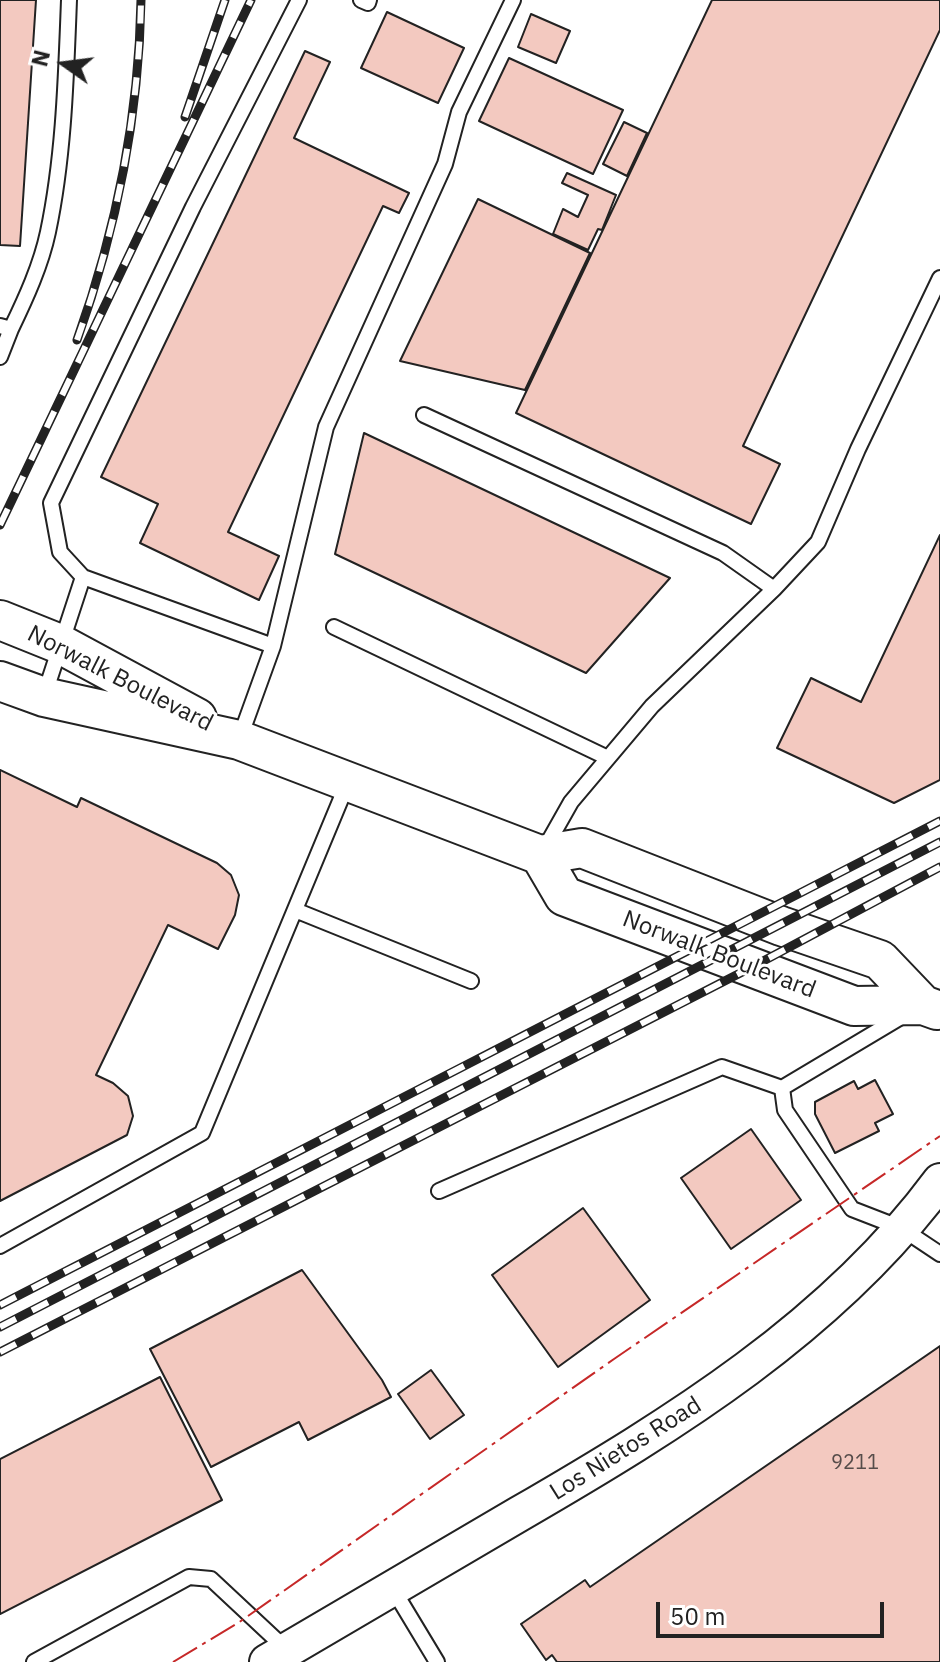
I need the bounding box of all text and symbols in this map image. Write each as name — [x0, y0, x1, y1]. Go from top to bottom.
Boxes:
north arrow — [24, 24, 104, 104]
text: N — [24, 47, 56, 69]
street label: Norwalk Boulevard — [22, 620, 218, 738]
street label: Norwalk Boulevard — [618, 905, 820, 1005]
street label: Los Nietos Road — [545, 1391, 707, 1507]
house number: 9211 — [831, 1451, 879, 1475]
scale bar — [660, 1586, 888, 1636]
text: 50 m — [670, 1600, 725, 1632]

